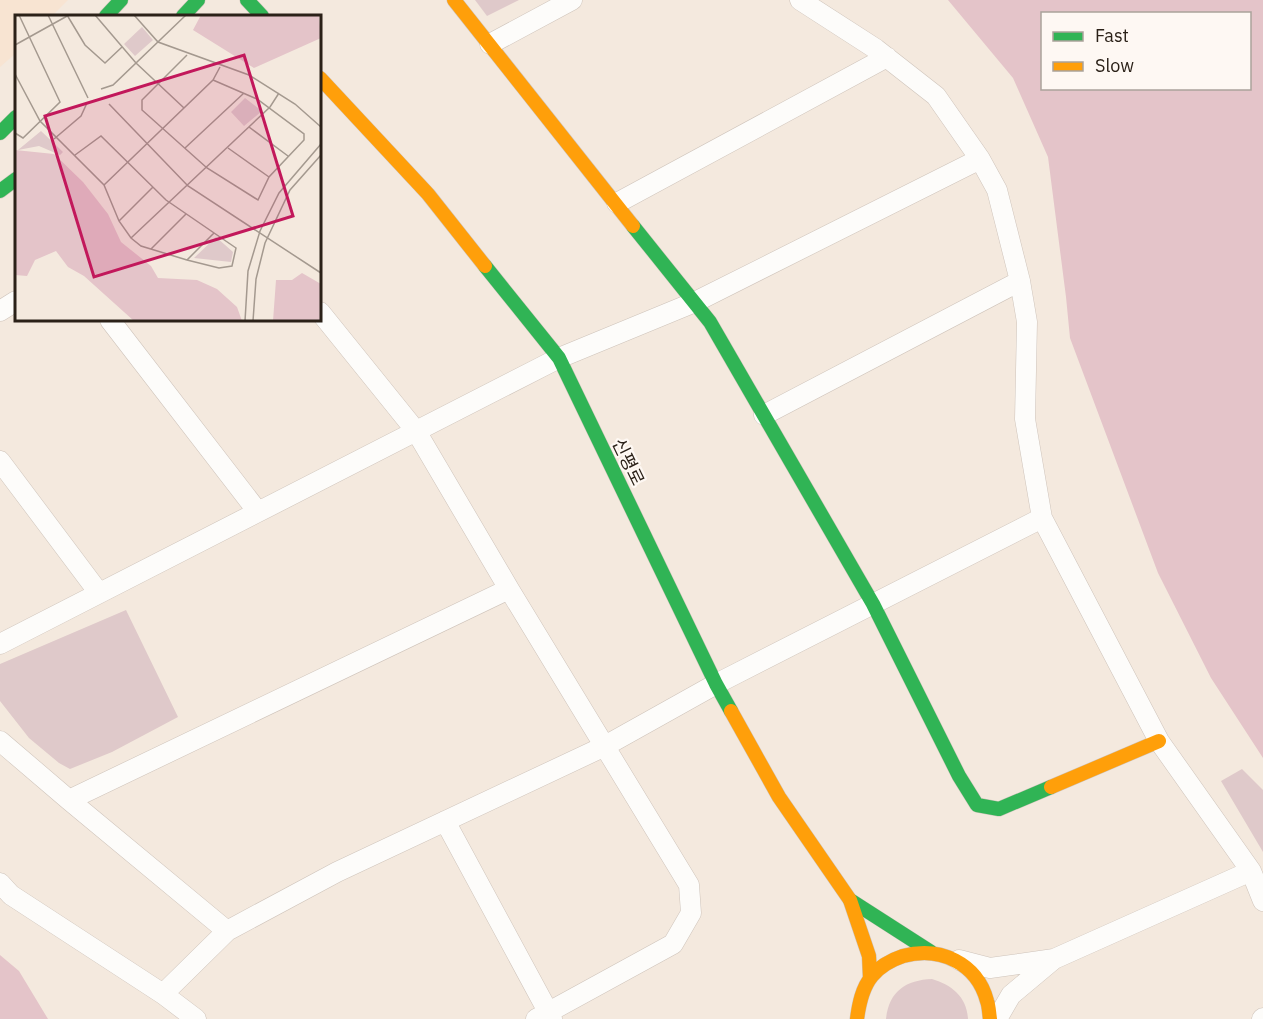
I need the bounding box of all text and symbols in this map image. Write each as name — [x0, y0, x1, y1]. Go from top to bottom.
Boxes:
legend — [1041, 12, 1251, 90]
inset map — [15, 15, 321, 321]
text: Fast — [1095, 24, 1129, 47]
text: Slow — [1095, 54, 1134, 77]
street label: 신평로 — [607, 434, 650, 489]

